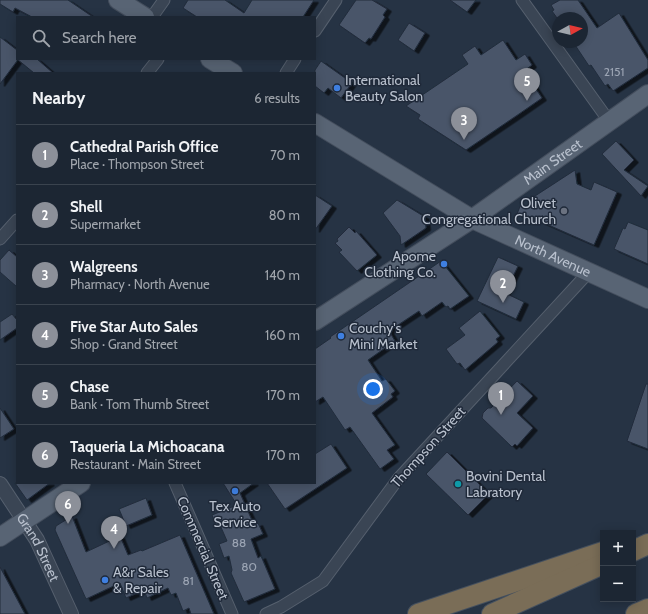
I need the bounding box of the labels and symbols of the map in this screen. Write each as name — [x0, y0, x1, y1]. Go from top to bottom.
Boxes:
north arrow — [552, 12, 588, 48]
house number: 2151 — [604, 64, 624, 79]
pin: 5 — [514, 68, 540, 101]
place label: International Beauty Salon — [345, 71, 423, 105]
marker: International Beauty Salon — [332, 83, 342, 93]
pin: 3 — [451, 107, 477, 140]
street label: Main Street — [520, 135, 586, 189]
place label: Olivet Congregational Church — [422, 194, 556, 228]
marker: Olivet Congregational Church — [559, 206, 569, 216]
street label: North Avenue — [512, 231, 594, 281]
place label: Apome Clothing Co. — [364, 247, 436, 281]
marker: Apome Clothing Co. — [439, 259, 449, 269]
pin: 2 — [490, 270, 516, 303]
place label: Couchy's Mini Market — [349, 319, 418, 353]
marker: Couchy's Mini Market — [336, 331, 346, 341]
your location — [363, 379, 383, 399]
pin: 1 — [488, 382, 514, 415]
street label: Thompson Street — [387, 402, 469, 491]
place label: Bovini Dental Labratory — [466, 467, 546, 501]
marker: Bovini Dental Labratory — [453, 479, 463, 489]
marker: Tex Auto Service — [230, 486, 240, 496]
pin: 6 — [55, 491, 81, 524]
street label: Commercial Street — [173, 494, 233, 603]
place label: Tex Auto Service — [209, 497, 261, 531]
street label: Grand Street — [13, 509, 64, 584]
pin: 4 — [101, 516, 127, 549]
house number: 88 — [232, 535, 246, 550]
house number: 80 — [241, 559, 257, 574]
place label: A&r Sales & Repair — [113, 563, 169, 597]
house number: 81 — [182, 573, 194, 588]
marker: A&r Sales & Repair — [100, 575, 110, 585]

